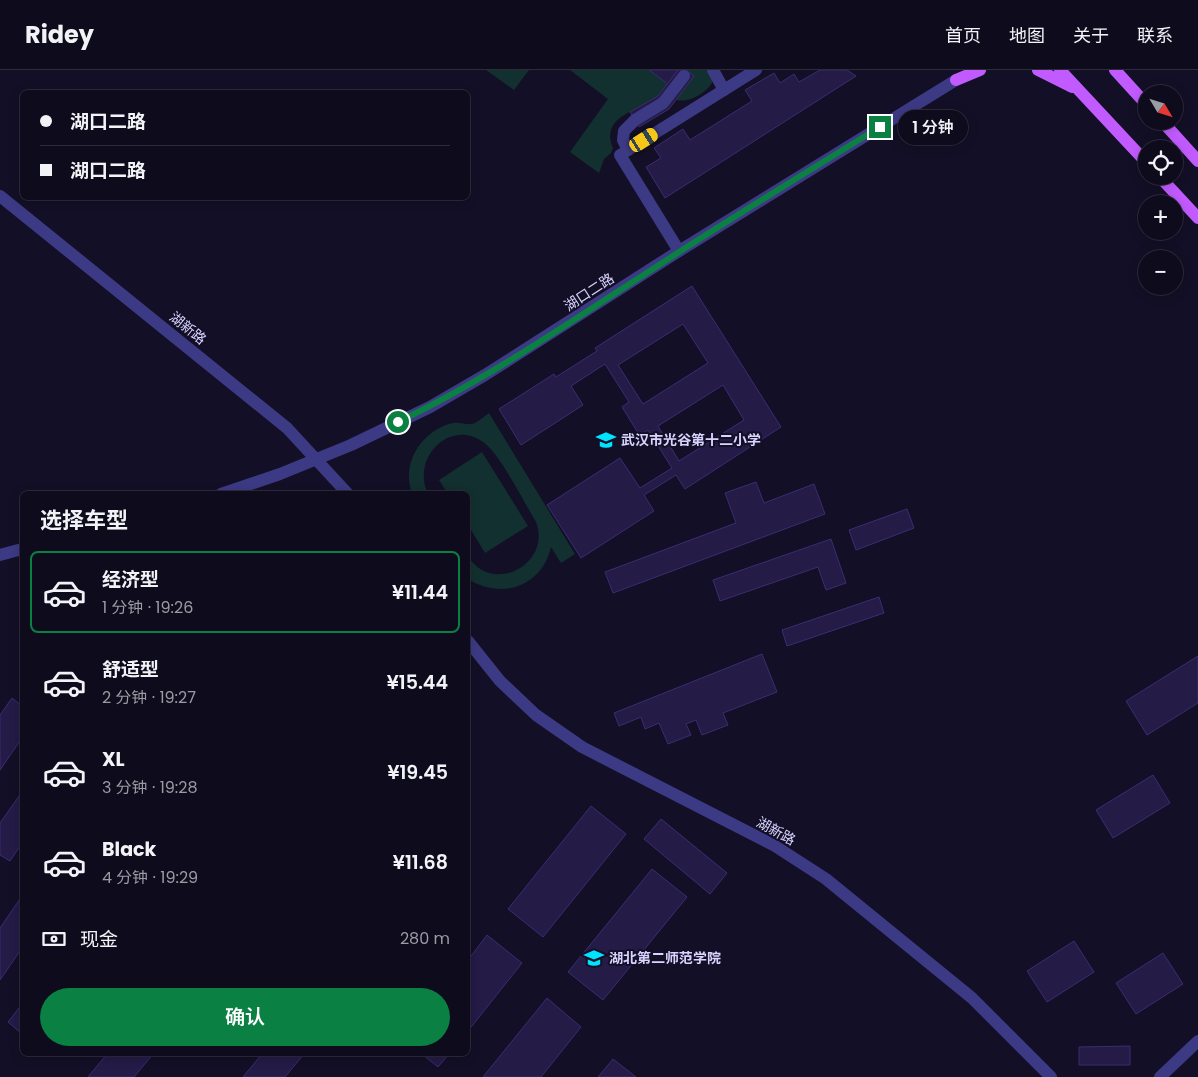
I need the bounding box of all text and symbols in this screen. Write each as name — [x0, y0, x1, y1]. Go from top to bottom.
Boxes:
text: Ridey — [25, 18, 94, 51]
text: 首页 — [945, 23, 981, 48]
text: 地图 — [1009, 23, 1045, 48]
text: 关于 — [1073, 23, 1109, 48]
text: 联系 — [1137, 23, 1173, 48]
north arrow — [1138, 85, 1182, 130]
map controls — [1138, 85, 1183, 295]
text: 湖口二路 — [70, 108, 146, 135]
callout: 1 分钟 — [898, 110, 968, 144]
route end — [869, 116, 891, 138]
text: 1 分钟 — [912, 116, 954, 139]
car — [627, 126, 660, 154]
button: locate — [1138, 140, 1183, 185]
text: 湖口二路 — [70, 157, 146, 184]
button: + — [1138, 195, 1183, 240]
button: − — [1138, 250, 1183, 295]
street label: 湖口二路 — [560, 268, 618, 316]
street label: 湖新路 — [165, 307, 211, 349]
route start — [387, 411, 409, 433]
school or university icon: 武汉市光谷第十二小学 — [595, 429, 617, 451]
place label: 武汉市光谷第十二小学 — [621, 430, 761, 450]
text: 选择车型 — [40, 505, 128, 536]
text: 经济型 — [102, 566, 159, 593]
icon: car — [42, 570, 87, 615]
text: ¥11.44 — [392, 579, 448, 606]
text: 1 分钟 · 19:26 — [102, 596, 193, 619]
text: 舒适型 — [102, 656, 159, 683]
icon: car — [42, 660, 87, 705]
text: ¥15.44 — [387, 669, 448, 696]
text: 2 分钟 · 19:27 — [102, 686, 196, 709]
text: XL — [102, 746, 125, 773]
icon: car — [42, 750, 87, 795]
text: ¥19.45 — [387, 759, 448, 786]
text: 3 分钟 · 19:28 — [102, 776, 198, 799]
street label: 湖新路 — [753, 812, 799, 850]
text: Black — [102, 836, 156, 863]
icon: car — [42, 840, 87, 885]
text: ¥11.68 — [393, 849, 448, 876]
text: 4 分钟 · 19:29 — [102, 866, 198, 889]
icon: cash — [40, 925, 68, 953]
text: 现金 — [80, 926, 118, 953]
text: 280 m — [400, 927, 450, 950]
school or university icon: 湖北第二师范学院 — [583, 947, 605, 969]
place label: 湖北第二师范学院 — [609, 948, 721, 968]
button: 确认 — [40, 988, 450, 1046]

